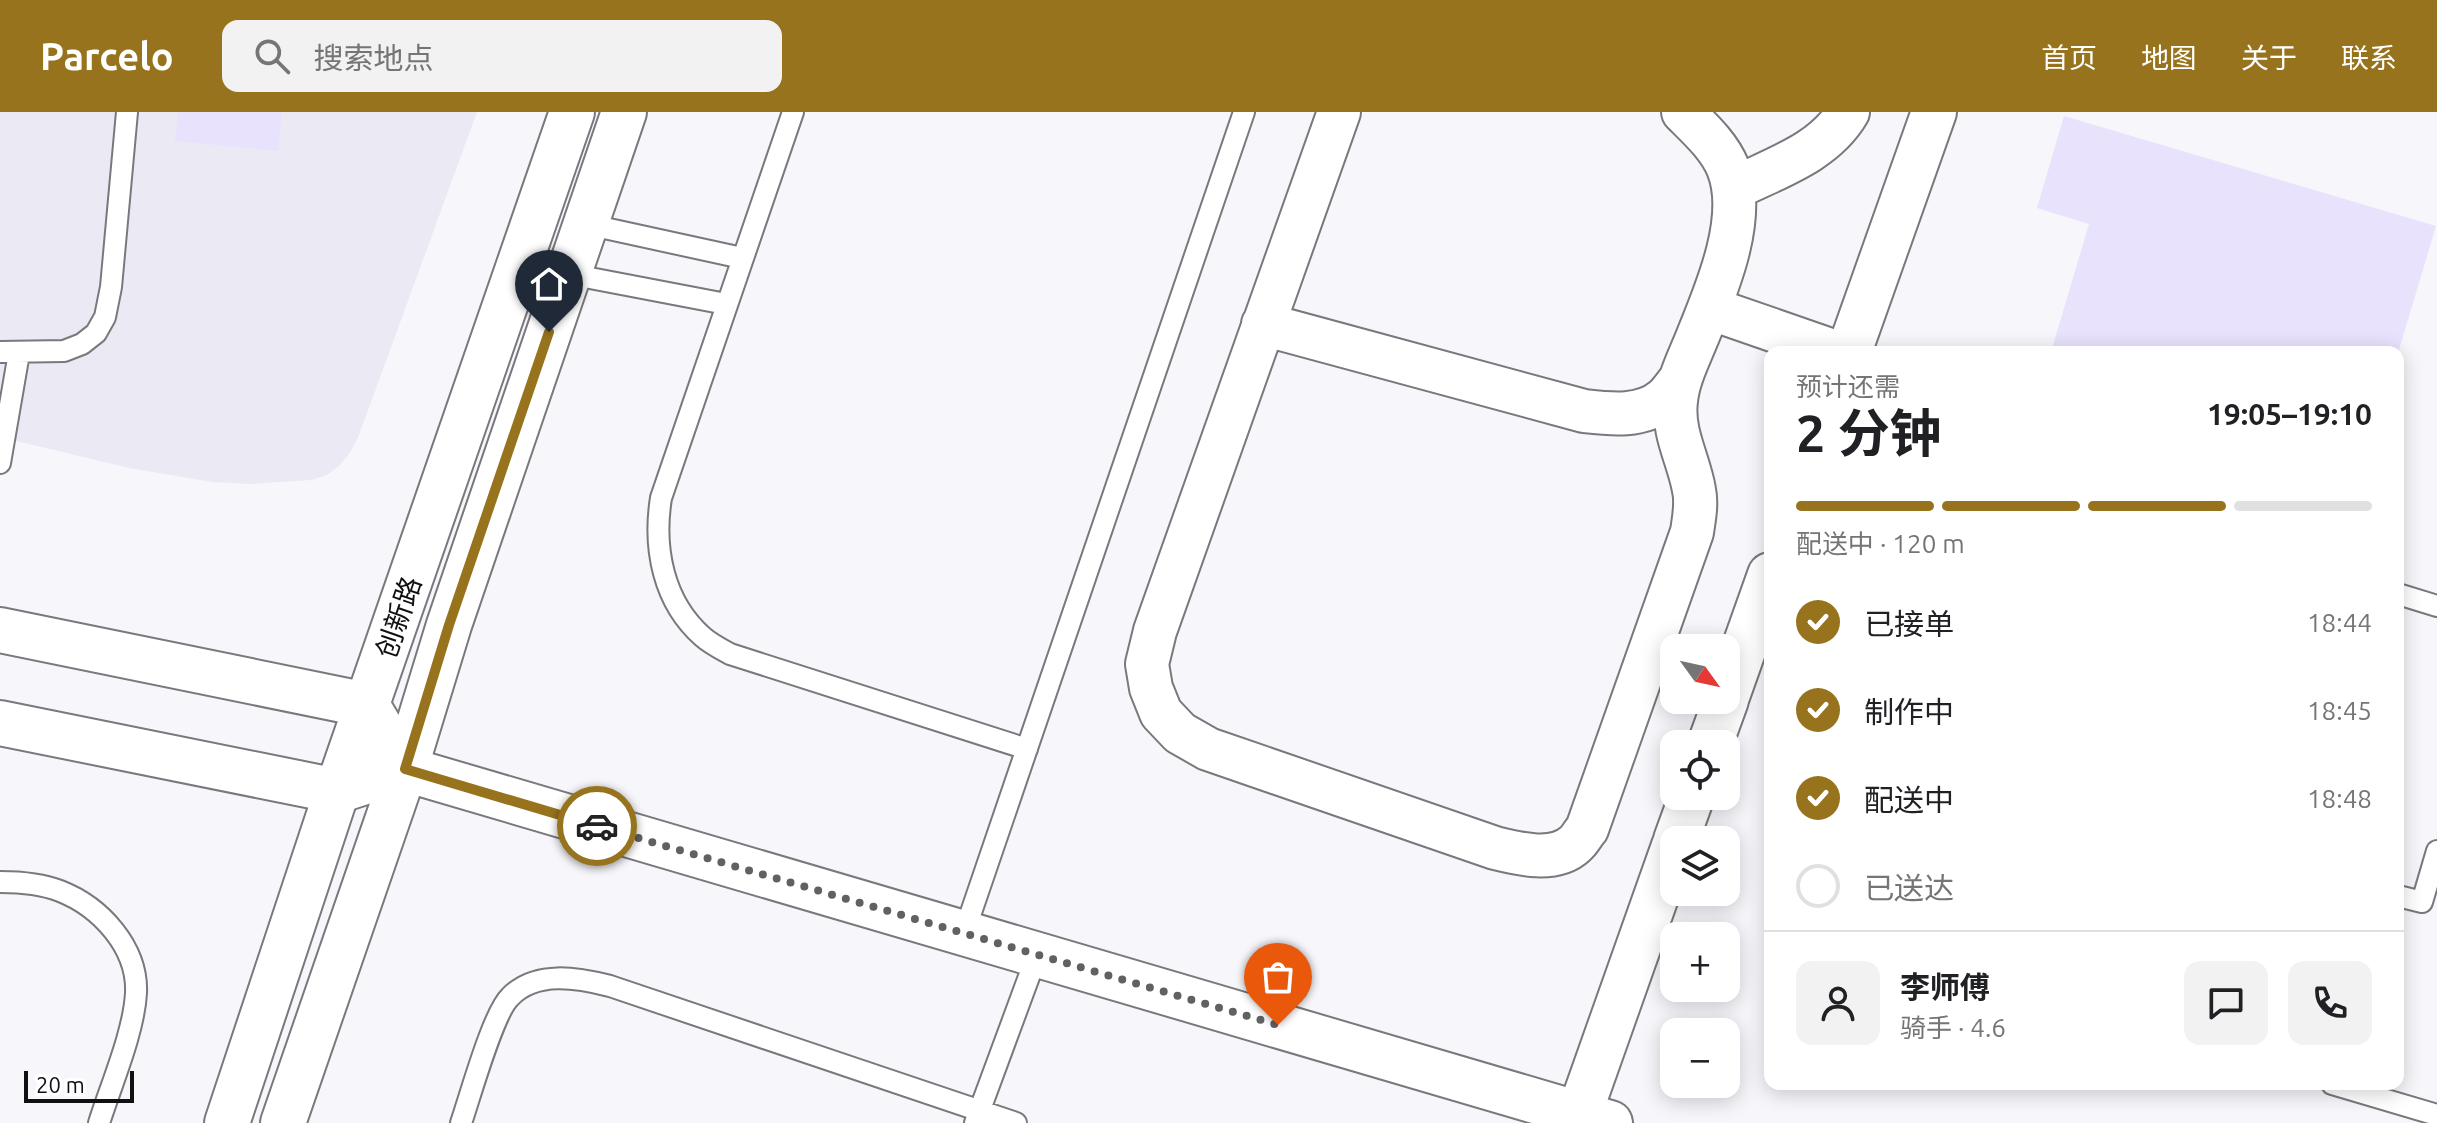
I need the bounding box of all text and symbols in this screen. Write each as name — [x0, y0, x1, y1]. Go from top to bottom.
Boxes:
search box — [222, 20, 782, 92]
icon: search — [250, 34, 294, 78]
text: Parcelo — [40, 35, 174, 77]
text: 搜索地点 — [314, 41, 434, 75]
text: 首页 — [2041, 42, 2097, 73]
text: 地图 — [2141, 42, 2197, 73]
text: 关于 — [2241, 42, 2297, 73]
text: 联系 — [2341, 42, 2397, 73]
pin — [515, 250, 583, 332]
icon: home — [527, 262, 571, 306]
text: 预计还需 — [1796, 372, 1900, 401]
text: 19:05–19:10 — [2207, 397, 2372, 431]
text: 2 分钟 — [1796, 404, 1942, 462]
text: 配送中 · 120 m — [1796, 529, 1965, 558]
street label: 创新路 — [370, 572, 426, 662]
icon: check — [1796, 600, 1840, 644]
text: 已接单 — [1864, 607, 1954, 641]
text: 18:44 — [2307, 608, 2372, 637]
north arrow — [1660, 634, 1740, 714]
map controls — [1660, 634, 1740, 1098]
icon: check — [1796, 688, 1840, 732]
text: 制作中 — [1864, 695, 1954, 729]
text: 18:45 — [2307, 696, 2372, 725]
button: locate — [1660, 730, 1740, 810]
icon: check — [1796, 776, 1840, 820]
text: 配送中 — [1864, 783, 1954, 817]
text: 18:48 — [2307, 784, 2372, 813]
courier — [557, 786, 637, 866]
icon: car — [575, 804, 619, 848]
button: layers — [1660, 826, 1740, 906]
text: 已送达 — [1864, 871, 1954, 905]
button: + — [1660, 922, 1740, 1002]
pin — [1244, 943, 1312, 1025]
icon: bag — [1256, 955, 1300, 999]
button: person — [1796, 961, 1880, 1045]
button: chat — [2184, 961, 2268, 1045]
button: phone — [2288, 961, 2372, 1045]
text: 李师傅 — [1900, 970, 1990, 1004]
text: 骑手 · 4.6 — [1900, 1013, 2006, 1042]
button: − — [1660, 1018, 1740, 1098]
scale bar — [24, 1067, 134, 1103]
text: 20 m — [36, 1072, 85, 1097]

